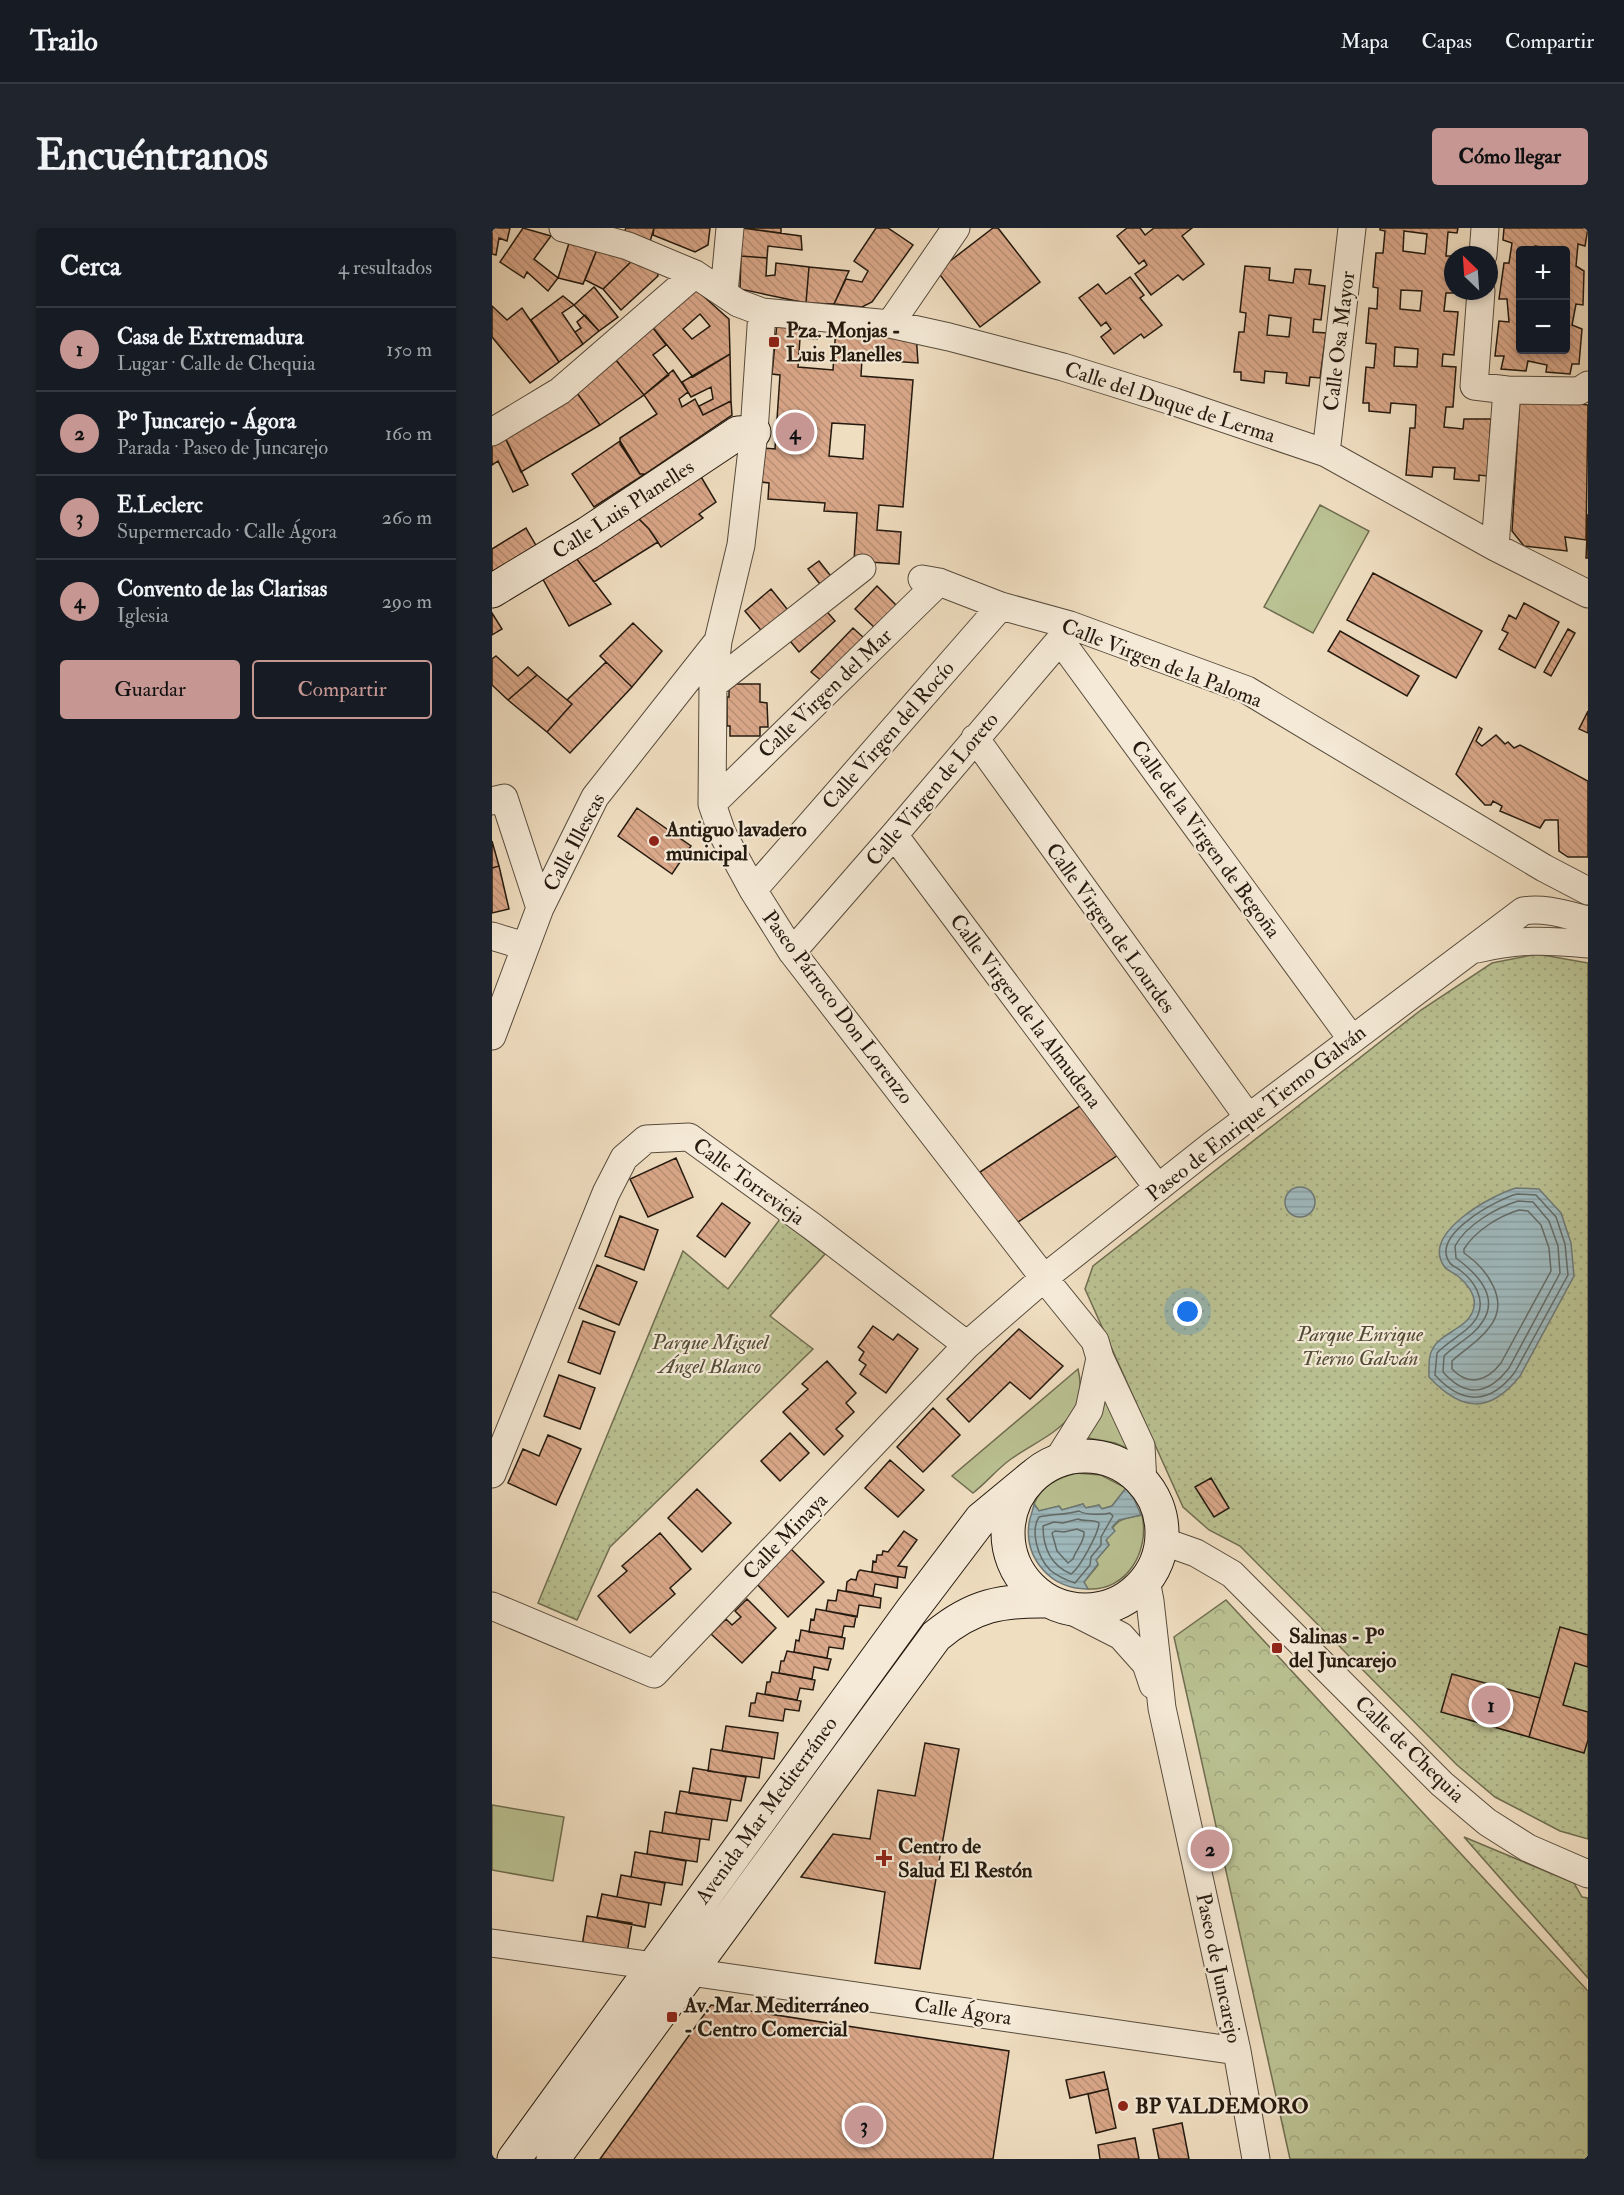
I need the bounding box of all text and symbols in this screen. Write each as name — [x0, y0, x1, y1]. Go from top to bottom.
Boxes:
text: Trailo — [30, 24, 98, 59]
text: Mapa — [1341, 28, 1389, 55]
text: Capas — [1422, 28, 1472, 55]
text: Compartir — [1505, 28, 1594, 55]
button: Cómo llegar — [1432, 128, 1588, 185]
text: Encuéntranos — [36, 130, 268, 182]
north arrow — [1444, 246, 1498, 300]
map controls — [1516, 246, 1570, 354]
button: + — [1516, 246, 1570, 300]
text: Cerca — [60, 251, 121, 283]
text: 4 resultados — [338, 255, 432, 280]
street label: Calle Osa Mayor — [1318, 269, 1361, 413]
button: − — [1516, 300, 1570, 354]
place label: Pza. Monjas - Luis Planelles — [786, 317, 902, 368]
text: Casa de Extremadura — [117, 323, 304, 351]
marker: Pza. Monjas - Luis Planelles — [767, 335, 781, 349]
text: 1 — [76, 337, 83, 362]
text: 150 m — [386, 337, 432, 362]
text: Lugar · Calle de Chequia — [117, 351, 315, 376]
street label: Calle del Duque de Lerma — [1061, 356, 1279, 449]
text: Pº Juncarejo - Ágora — [117, 407, 296, 435]
pin: 4 — [776, 410, 814, 454]
text: 2 — [74, 421, 85, 446]
text: 160 m — [385, 421, 432, 446]
text: Parada · Paseo de Juncarejo — [117, 435, 328, 460]
street label: Calle Luis Planelles — [547, 454, 699, 565]
text: E.Leclerc — [117, 491, 203, 519]
text: 3 — [76, 505, 83, 530]
text: 260 m — [382, 505, 432, 530]
text: Supermercado · Calle Ágora — [117, 519, 337, 544]
text: Convento de las Clarisas — [117, 575, 327, 603]
text: 4 — [74, 589, 85, 614]
text: 290 m — [382, 589, 432, 614]
text: Iglesia — [117, 603, 169, 628]
street label: Calle Virgen de la Paloma — [1058, 613, 1266, 714]
street label: Calle Virgen del Mar — [753, 622, 898, 764]
street label: Calle Virgen del Rocío — [816, 655, 960, 815]
button: Guardar — [60, 660, 240, 719]
button: Compartir — [252, 660, 432, 719]
street label: Calle Virgen de Loreto — [860, 707, 1005, 872]
street label: Calle de la Virgen de Begoña — [1125, 735, 1287, 944]
street label: Calle Illescas — [537, 789, 612, 896]
place label: Antiguo lavadero municipal — [665, 816, 807, 867]
marker: Antiguo lavadero municipal — [647, 834, 661, 848]
street label: Calle Virgen de Lourdes — [1040, 838, 1182, 1019]
street label: Paseo Párroco Don Lorenzo — [756, 905, 919, 1109]
street label: Calle Virgen de la Almudena — [944, 909, 1108, 1114]
street label: Paseo de Enrique Tierno Galván — [1141, 1019, 1372, 1208]
street label: Calle Torrevieja — [687, 1132, 810, 1231]
your location — [1173, 1297, 1202, 1326]
park label: Parque Enrique Tierno Galván — [1296, 1321, 1424, 1372]
park label: Parque Miguel Ángel Blanco — [651, 1329, 770, 1380]
street label: Calle Minaya — [737, 1487, 834, 1586]
place label: Salinas - Pº del Juncarejo — [1289, 1623, 1396, 1674]
marker: Salinas - Pº del Juncarejo — [1270, 1641, 1284, 1655]
pin: 1 — [1472, 1682, 1510, 1728]
street label: Calle de Chequia — [1349, 1690, 1471, 1809]
street label: Avenida Mar Mediterráneo — [689, 1711, 844, 1910]
pin: 2 — [1190, 1826, 1230, 1872]
place label: Centro de Salud El Restón — [898, 1833, 1033, 1884]
marker: Centro de Salud El Restón — [875, 1849, 893, 1867]
street label: Paseo de Juncarejo — [1189, 1891, 1248, 2046]
street label: Calle Ágora — [912, 1991, 1014, 2032]
place label: Av. Mar Mediterráneo - Centro Comercial — [683, 1992, 869, 2043]
marker: Av. Mar Mediterráneo - Centro Comercial — [665, 2010, 679, 2024]
place label: BP VALDEMORO — [1135, 2093, 1308, 2120]
marker: BP VALDEMORO — [1116, 2099, 1130, 2113]
pin: 3 — [844, 2102, 884, 2148]

